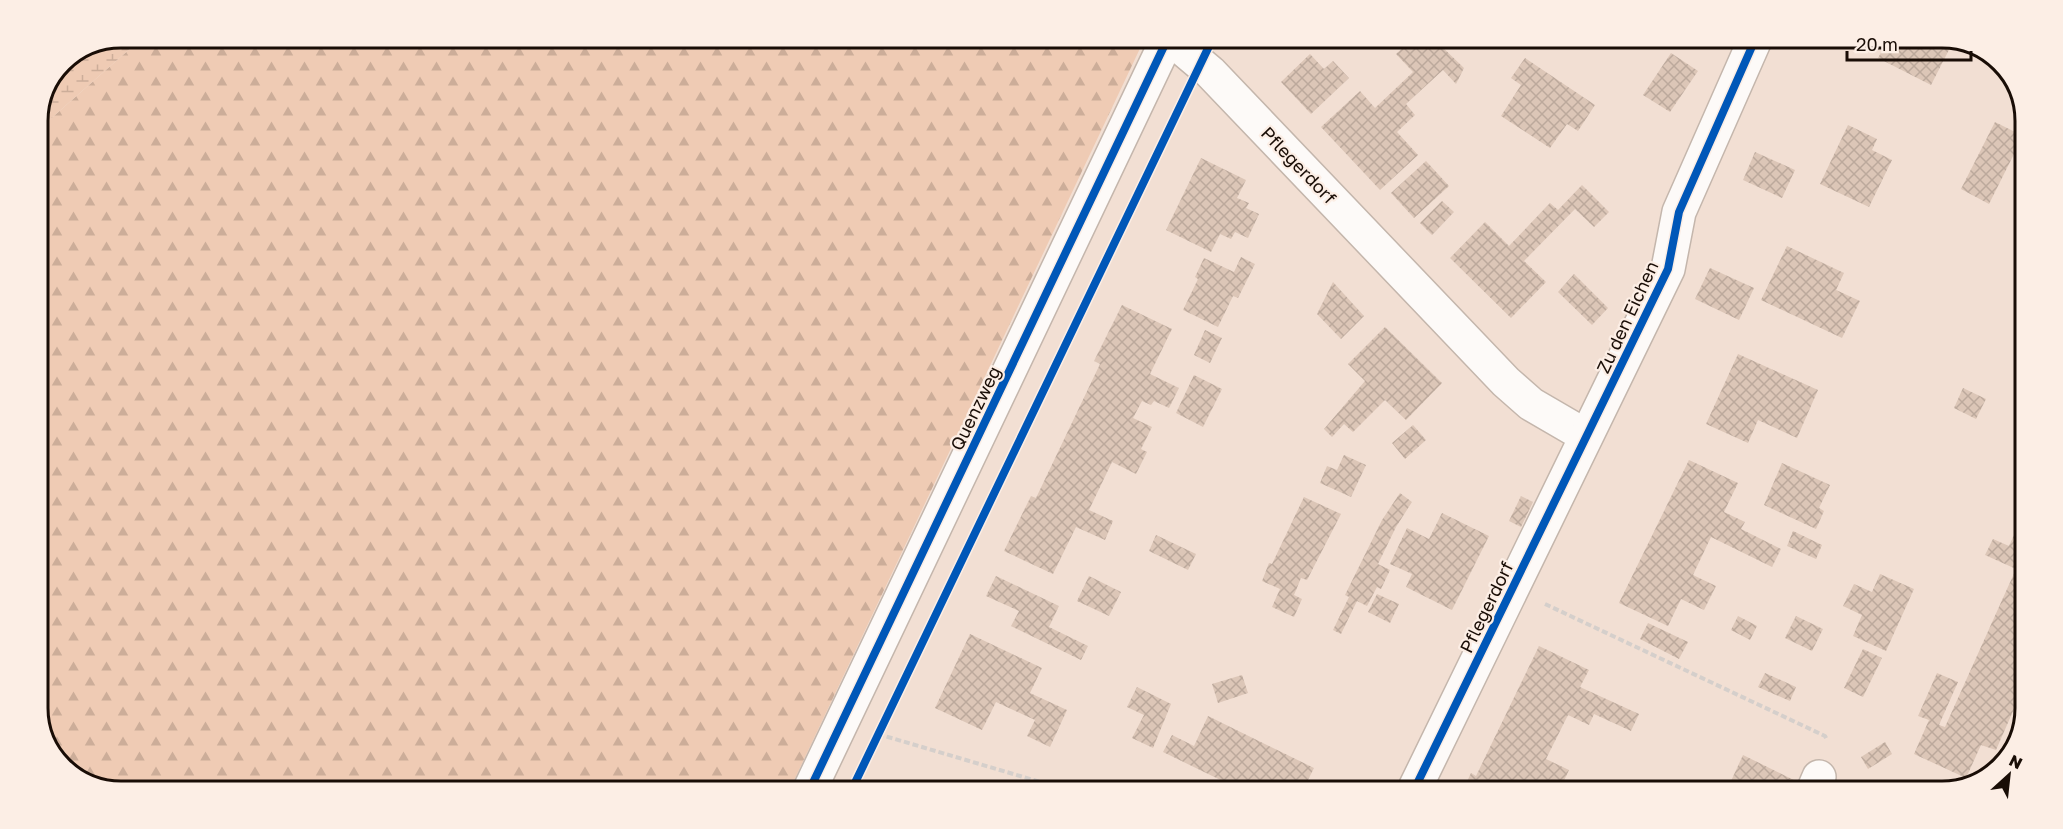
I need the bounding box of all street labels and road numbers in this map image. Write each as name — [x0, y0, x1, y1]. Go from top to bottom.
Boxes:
street label: Pflegerdorf — [1257, 122, 1342, 208]
street label: Zu den Eichen — [1591, 257, 1663, 377]
street label: Quenzweg — [945, 362, 1005, 454]
street label: Pflegerdorf — [1454, 557, 1518, 656]

